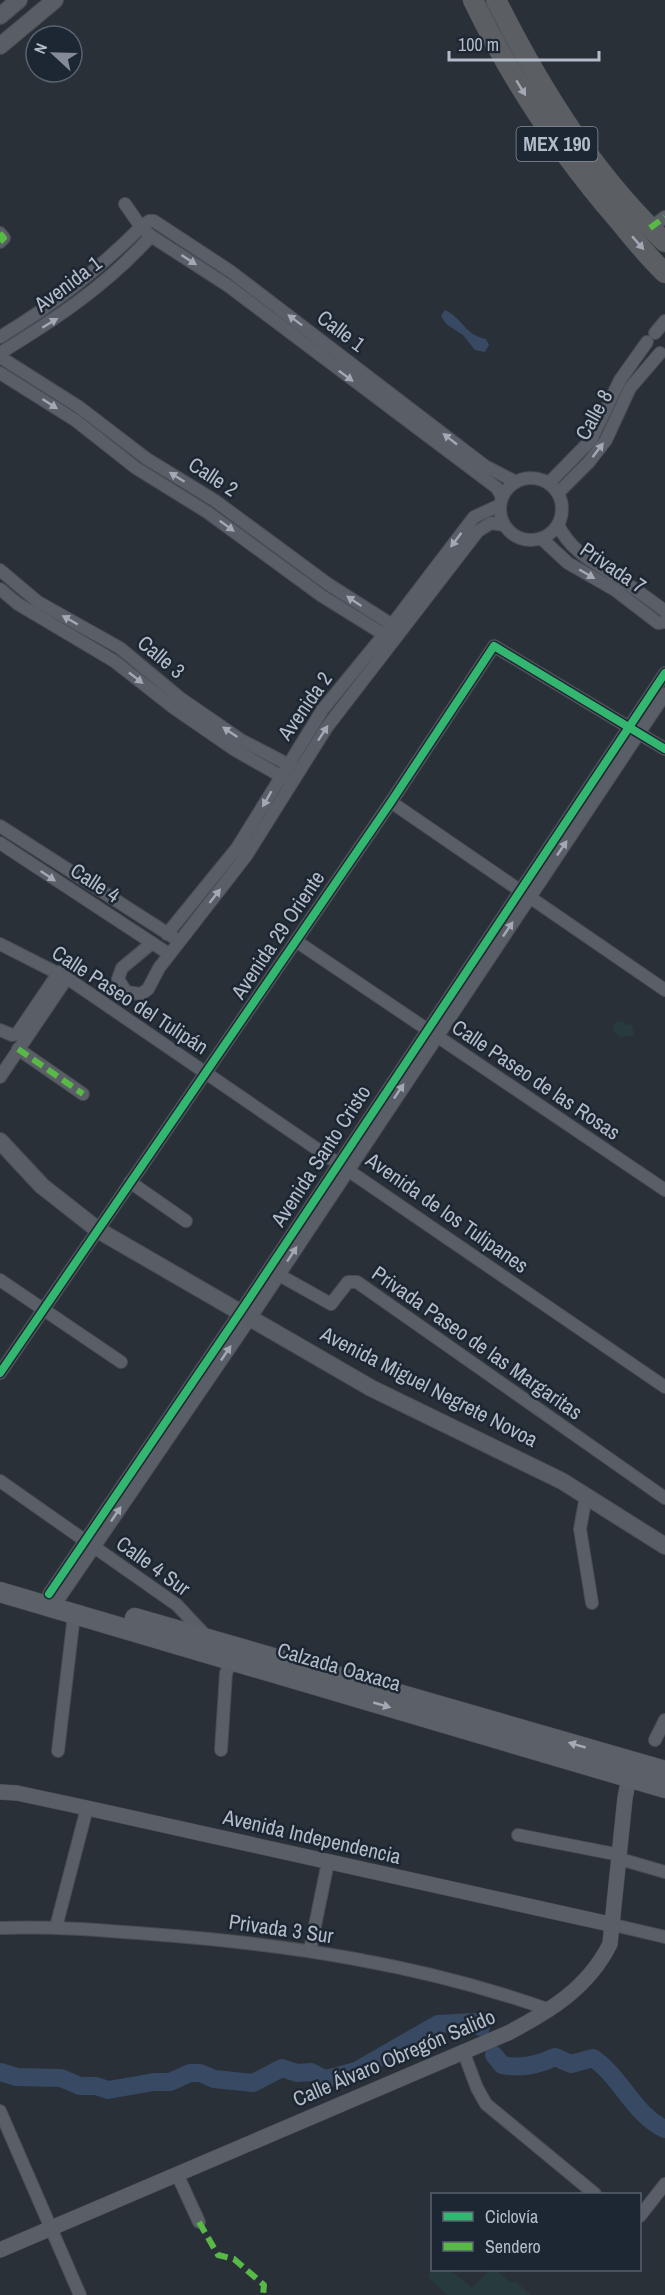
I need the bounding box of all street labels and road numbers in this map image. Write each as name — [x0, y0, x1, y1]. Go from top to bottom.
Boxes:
road number: MEX 190 — [516, 127, 598, 161]
street label: Avenida 1 — [27, 249, 108, 319]
street label: Calle 1 — [311, 303, 372, 359]
street label: Calle 8 — [568, 384, 619, 445]
street label: Calle 2 — [183, 450, 244, 503]
street label: Privada 7 — [575, 535, 652, 600]
street label: Calle 3 — [131, 628, 191, 685]
street label: Avenida 2 — [270, 666, 339, 746]
street label: Calle 4 — [65, 856, 126, 910]
street label: Avenida 29 Oriente — [223, 865, 331, 1005]
street label: Calle Paseo del Tulipán — [46, 938, 214, 1061]
street label: Calle Paseo de las Rosas — [446, 1012, 626, 1147]
street label: Avenida Santo Cristo — [263, 1079, 377, 1233]
street label: Avenida de los Tulipanes — [359, 1145, 534, 1280]
street label: Privada Paseo de las Margaritas — [366, 1259, 588, 1426]
street label: Avenida Miguel Negrete Novoa — [315, 1319, 543, 1454]
street label: Calle 4 Sur — [110, 1529, 196, 1603]
street label: Calzada Oaxaca — [274, 1635, 405, 1698]
street label: Avenida Independencia — [219, 1802, 404, 1871]
street label: Privada 3 Sur — [227, 1907, 335, 1950]
street label: Calle Álvaro Obregón Salido — [288, 2002, 499, 2113]

